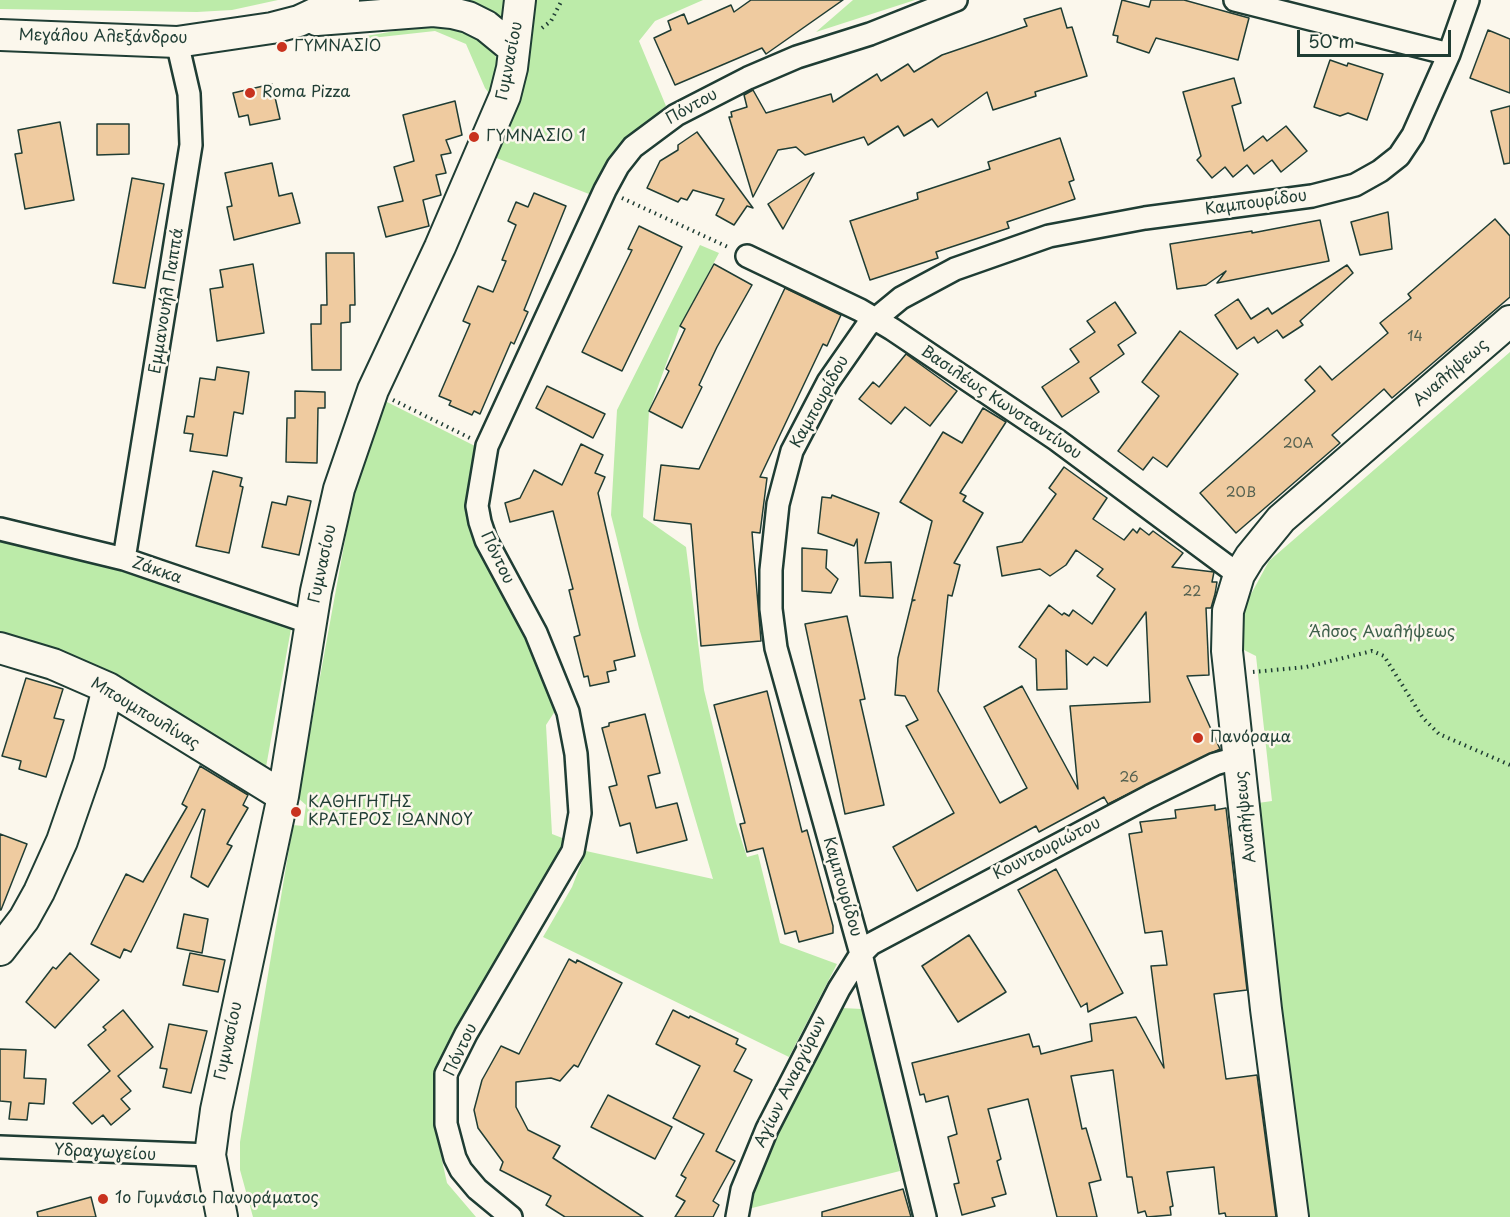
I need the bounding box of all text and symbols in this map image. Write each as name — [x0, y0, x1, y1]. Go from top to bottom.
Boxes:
scale bar — [1300, 18, 1454, 56]
street label: Γυμνασίου — [493, 20, 527, 102]
street label: Μεγάλου Αλεξάνδρου — [18, 26, 188, 48]
text: 50 m — [1308, 27, 1355, 54]
place label: ΓΥΜΝΑΣΙΟ — [294, 37, 381, 57]
marker: ΓΥΜΝΑΣΙΟ — [275, 40, 289, 54]
place label: Roma Pizza — [262, 83, 350, 103]
street label: Πόντου — [663, 85, 721, 129]
marker: Roma Pizza — [243, 86, 257, 100]
place label: ΓΥΜΝΑΣΙΟ 1 — [486, 127, 586, 147]
marker: ΓΥΜΝΑΣΙΟ 1 — [467, 130, 481, 144]
street label: Καμπουρίδου — [1204, 186, 1308, 220]
street label: Εμμανουήλ Παππά — [146, 227, 188, 375]
house number: 14 — [1407, 329, 1423, 345]
street label: Αναλήψεως — [1410, 335, 1492, 411]
street label: Βασιλέως Κωνσταντίνου — [917, 342, 1085, 464]
street label: Καμπουρίδου — [787, 352, 853, 452]
house number: 20A — [1283, 436, 1313, 452]
house number: 20B — [1226, 485, 1256, 501]
street label: Γυμνασίου — [305, 523, 341, 605]
street label: Πόντου — [476, 529, 518, 587]
street label: Ζάκκα — [130, 554, 184, 588]
house number: 22 — [1183, 584, 1201, 600]
park label: Άλσος Αναλήψεως — [1309, 623, 1455, 643]
street label: Μπουμπουλίνας — [87, 674, 203, 754]
place label: Πανόραμα — [1210, 728, 1291, 748]
marker: Πανόραμα — [1191, 731, 1205, 745]
house number: 26 — [1119, 770, 1139, 786]
street label: Αναλήψεως — [1232, 770, 1260, 864]
place label: ΚΑΘΗΓΗΤΗΣ ΚΡΑΤΕΡΟΣ ΙΩΑΝΝΟΥ — [308, 793, 473, 831]
marker: ΚΑΘΗΓΗΤΗΣ ΚΡΑΤΕΡΟΣ ΙΩΑΝΝΟΥ — [289, 805, 303, 819]
street label: Κουντουριώτου — [990, 814, 1104, 884]
street label: Καμπουρίδου — [819, 835, 865, 939]
street label: Γυμνασίου — [211, 1000, 247, 1082]
street label: Αγίων Αναργύρων — [751, 1013, 831, 1151]
street label: Πόντου — [440, 1021, 482, 1079]
street label: Υδραγωγείου — [54, 1141, 156, 1165]
place label: 1ο Γυμνάσιο Πανοράματος — [115, 1189, 319, 1209]
marker: 1ο Γυμνάσιο Πανοράματος — [96, 1192, 110, 1206]

